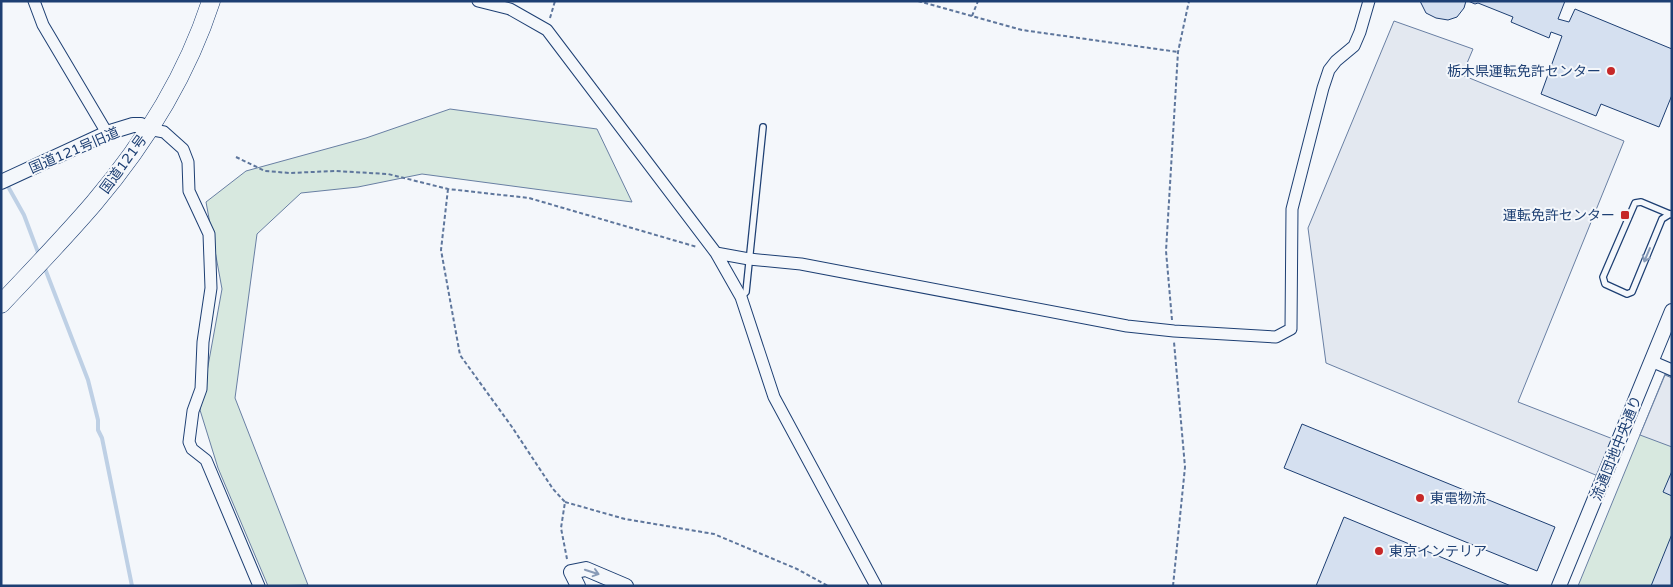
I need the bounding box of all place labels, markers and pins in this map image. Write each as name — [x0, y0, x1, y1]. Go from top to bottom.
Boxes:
place label: 栃木県運転免許センター — [1447, 63, 1601, 80]
marker: 栃木県運転免許センター — [1605, 65, 1617, 77]
place label: 運転免許センター — [1503, 207, 1615, 224]
marker: 運転免許センター — [1619, 209, 1631, 221]
place label: 東電物流 — [1430, 490, 1486, 507]
marker: 東電物流 — [1414, 492, 1426, 504]
place label: 東京インテリア — [1389, 543, 1487, 560]
marker: 東京インテリア — [1373, 545, 1385, 557]

